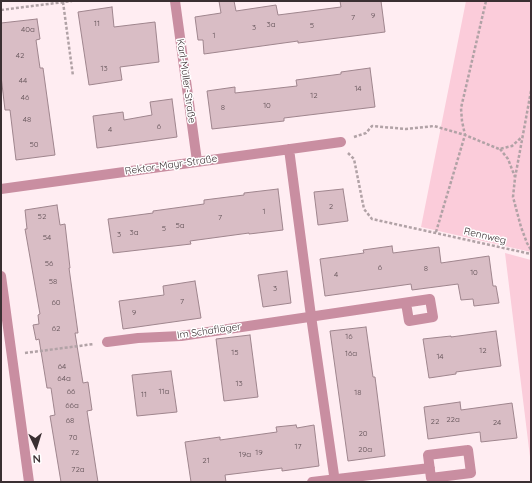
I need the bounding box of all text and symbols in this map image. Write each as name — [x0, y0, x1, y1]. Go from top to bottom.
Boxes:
house number: 9 — [371, 11, 375, 21]
house number: 7 — [351, 13, 355, 23]
house number: 11 — [94, 19, 100, 29]
house number: 3a — [266, 20, 276, 30]
house number: 5 — [310, 21, 314, 31]
house number: 3 — [252, 23, 256, 33]
house number: 40a — [21, 25, 35, 35]
house number: 1 — [213, 31, 215, 41]
street label: Karl-Müller-Straße — [174, 38, 198, 124]
house number: 42 — [16, 51, 24, 61]
house number: 13 — [100, 64, 108, 74]
house number: 44 — [19, 76, 27, 86]
house number: 14 — [354, 84, 362, 94]
house number: 12 — [310, 91, 318, 101]
house number: 46 — [21, 93, 29, 103]
house number: 10 — [263, 101, 271, 111]
house number: 8 — [221, 103, 225, 113]
house number: 48 — [23, 115, 31, 125]
house number: 6 — [157, 122, 161, 132]
house number: 4 — [108, 125, 112, 135]
house number: 50 — [29, 140, 39, 150]
street label: Rektor-Mayr-Straße — [124, 153, 218, 177]
house number: 2 — [329, 202, 333, 212]
house number: 1 — [263, 207, 265, 217]
house number: 52 — [38, 212, 46, 222]
house number: 7 — [218, 213, 222, 223]
house number: 5a — [175, 221, 185, 231]
house number: 5 — [162, 224, 166, 234]
street label: Rennweg — [463, 225, 507, 247]
house number: 3a — [129, 228, 139, 238]
house number: 3 — [117, 230, 121, 240]
house number: 54 — [43, 233, 51, 243]
house number: 56 — [45, 259, 53, 269]
house number: 6 — [378, 263, 382, 273]
house number: 8 — [424, 264, 428, 274]
house number: 10 — [470, 268, 478, 278]
house number: 4 — [334, 270, 338, 280]
house number: 58 — [49, 277, 57, 287]
house number: 3 — [273, 284, 277, 294]
house number: 7 — [180, 297, 184, 307]
house number: 60 — [51, 298, 61, 308]
house number: 9 — [132, 308, 136, 318]
street label: Im Schafläger — [176, 321, 242, 341]
house number: 62 — [52, 324, 60, 334]
house number: 16 — [345, 332, 353, 342]
house number: 12 — [479, 346, 487, 356]
house number: 15 — [231, 348, 239, 358]
house number: 16a — [345, 349, 357, 359]
house number: 14 — [436, 352, 444, 362]
house number: 64 — [58, 362, 66, 372]
house number: 64a — [57, 374, 71, 384]
house number: 13 — [235, 379, 243, 389]
house number: 66 — [67, 387, 75, 397]
house number: 11a — [159, 387, 169, 397]
house number: 18 — [354, 388, 362, 398]
house number: 11 — [141, 390, 147, 400]
house number: 66a — [65, 401, 79, 411]
house number: 22a — [446, 415, 460, 425]
house number: 68 — [66, 416, 74, 426]
house number: 22 — [431, 417, 439, 427]
house number: 24 — [493, 418, 501, 428]
north arrow — [16, 427, 56, 467]
house number: 20 — [358, 429, 368, 439]
house number: 70 — [69, 433, 77, 443]
house number: 17 — [294, 442, 302, 452]
house number: 20a — [358, 445, 372, 455]
house number: 72 — [71, 448, 79, 458]
house number: 19 — [255, 448, 263, 458]
house number: 19a — [239, 450, 251, 460]
text: N — [32, 452, 41, 466]
house number: 21 — [202, 456, 210, 466]
house number: 72a — [71, 465, 85, 475]

